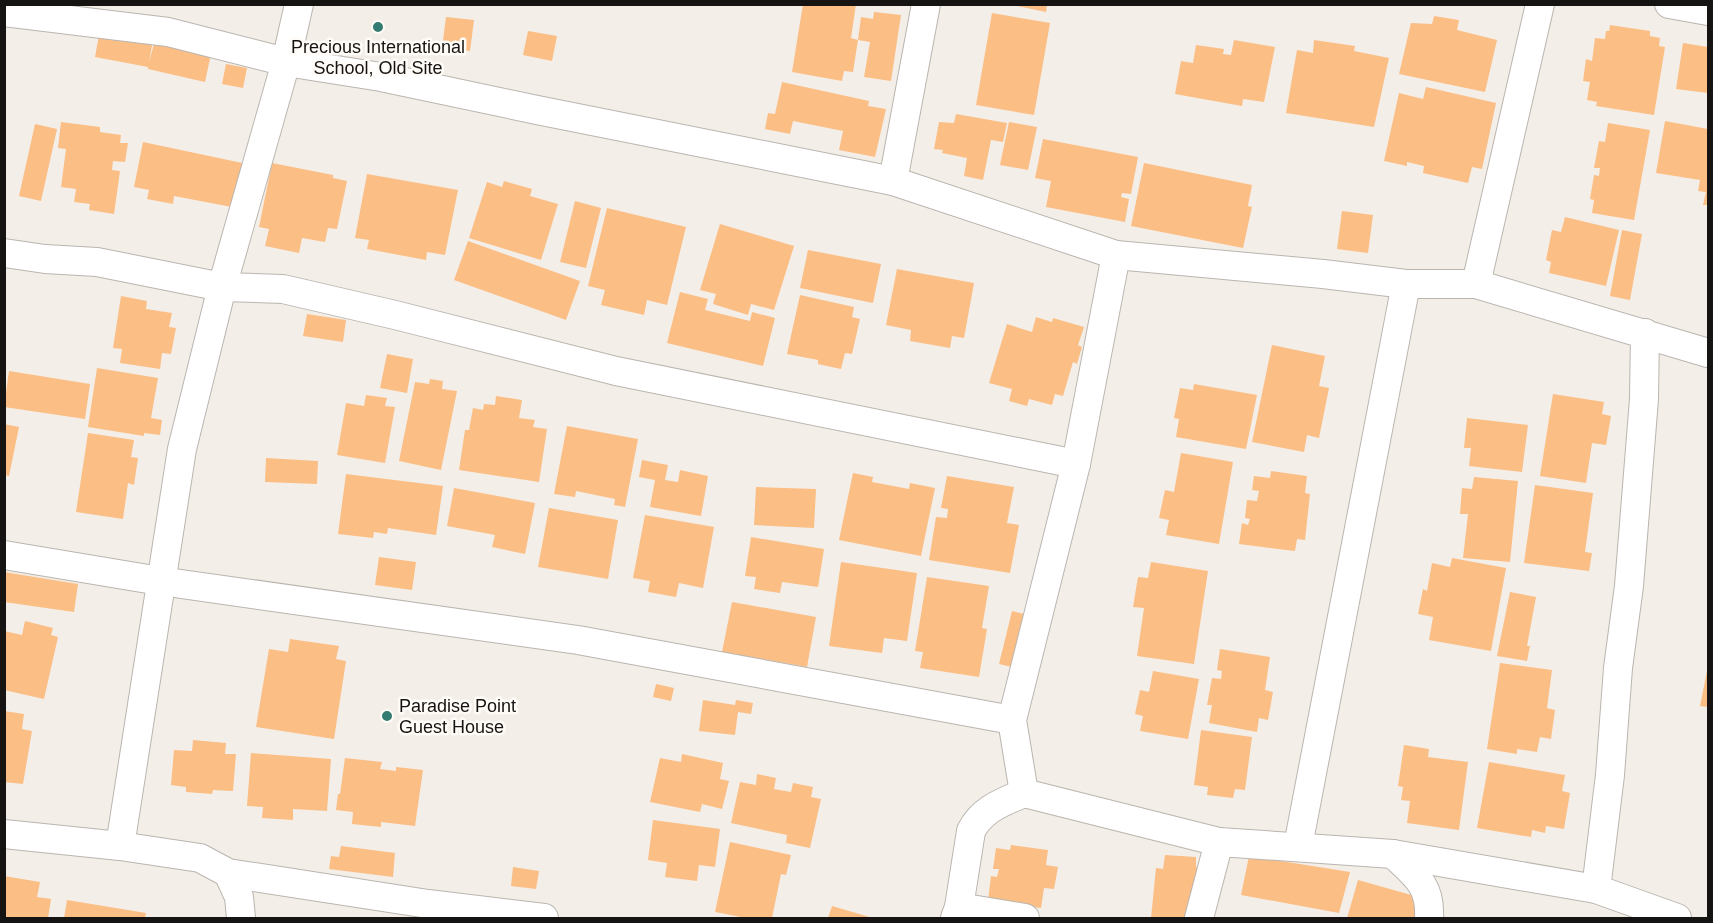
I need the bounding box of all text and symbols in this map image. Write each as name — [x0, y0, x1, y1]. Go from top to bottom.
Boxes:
marker: Precious International School, Old Site — [371, 20, 385, 34]
place label: Precious International School, Old Site — [291, 37, 465, 78]
place label: Paradise Point Guest House — [399, 696, 516, 737]
marker: Paradise Point Guest House — [380, 709, 394, 723]

